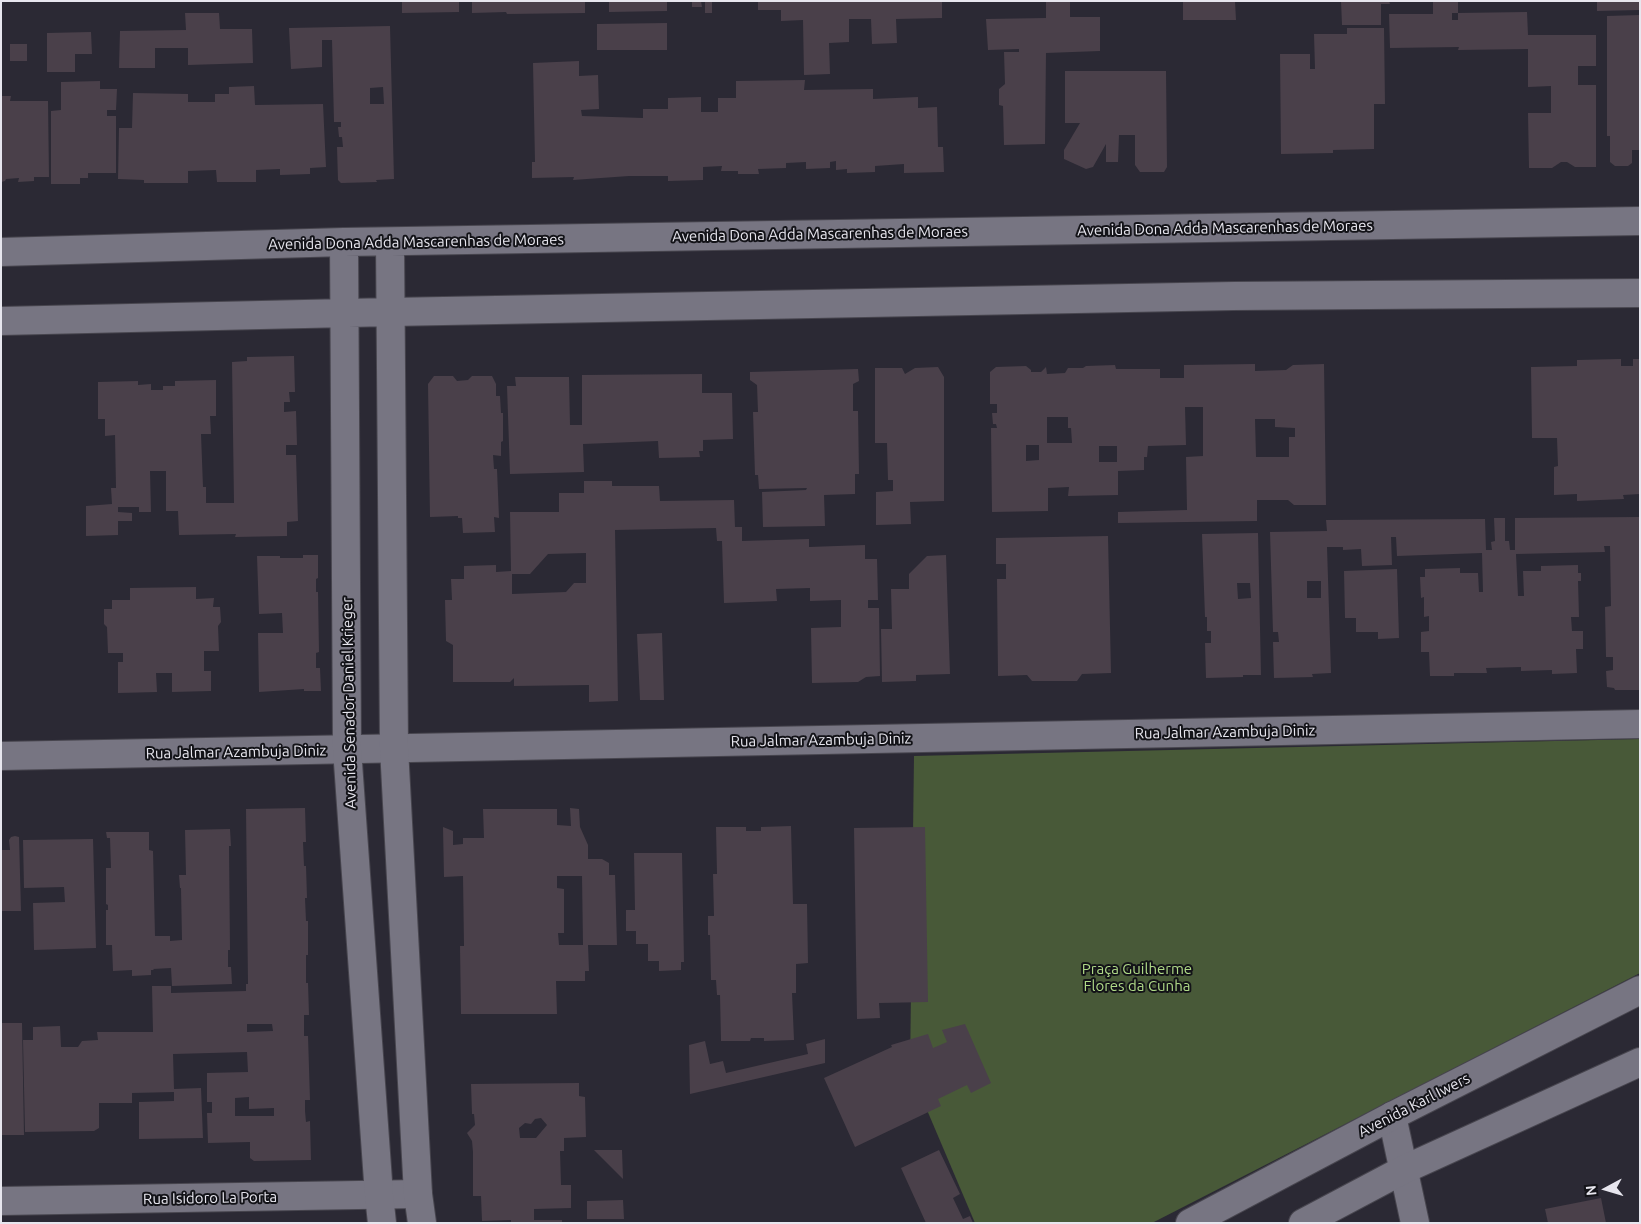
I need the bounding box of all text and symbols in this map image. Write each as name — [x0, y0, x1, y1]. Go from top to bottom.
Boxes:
street label: Avenida Dona Adda Mascarenhas de Moraes — [1077, 216, 1373, 240]
street label: Avenida Dona Adda Mascarenhas de Moraes — [672, 222, 968, 246]
street label: Avenida Dona Adda Mascarenhas de Moraes — [268, 230, 564, 254]
street label: Avenida Senador Daniel Krieger — [338, 597, 360, 809]
street label: Rua Jalmar Azambuja Diniz — [1134, 721, 1316, 743]
street label: Rua Jalmar Azambuja Diniz — [730, 729, 912, 751]
street label: Rua Jalmar Azambuja Diniz — [145, 741, 327, 763]
park label: Praça Guilherme Flores da Cunha — [1082, 960, 1192, 995]
street label: Avenida Karl Iwers — [1355, 1069, 1473, 1141]
north arrow — [1581, 1164, 1631, 1214]
text: N — [1583, 1185, 1600, 1197]
street label: Rua Isidoro La Porta — [143, 1188, 277, 1208]

